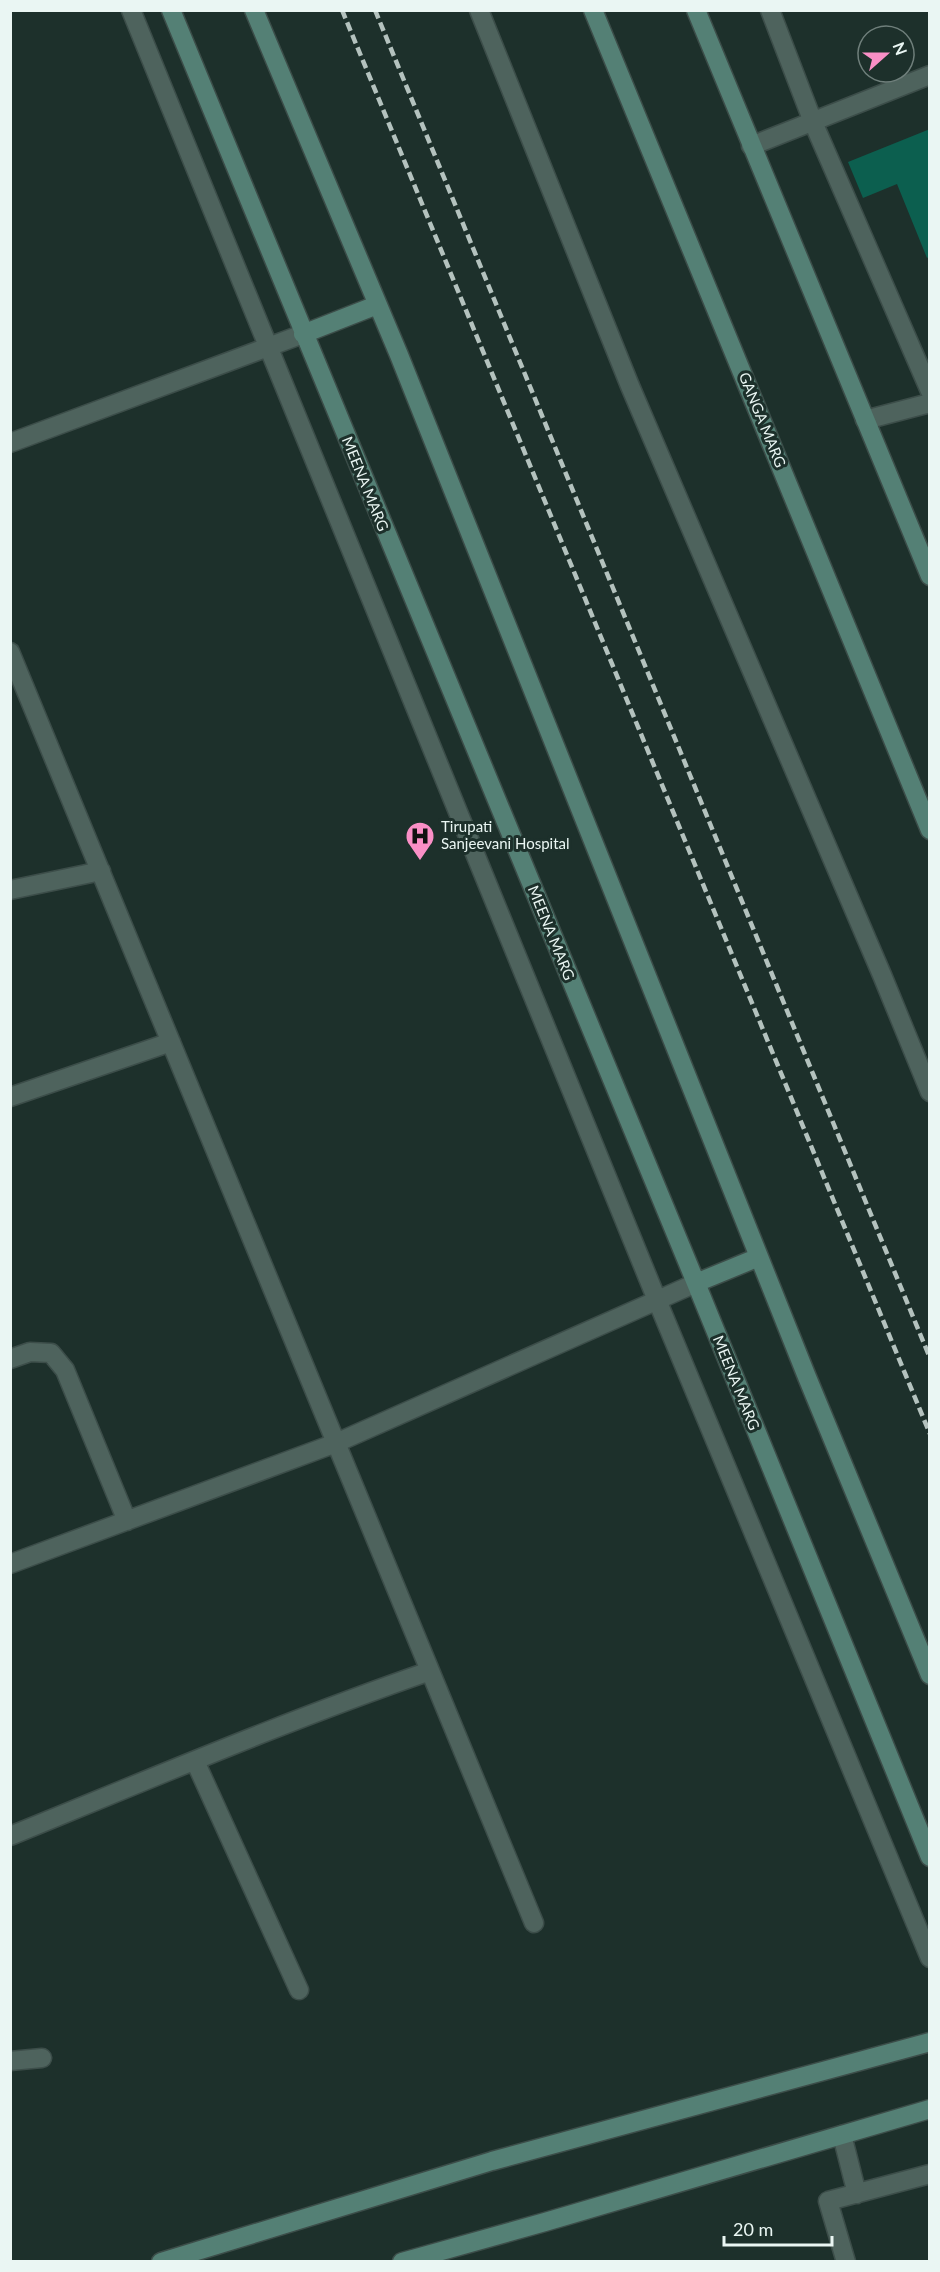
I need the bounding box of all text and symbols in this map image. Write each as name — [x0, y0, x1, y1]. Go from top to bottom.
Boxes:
north arrow — [856, 24, 916, 84]
text: N — [889, 39, 912, 58]
street label: GANGA MARG — [736, 369, 790, 470]
street label: MEENA MARG — [339, 434, 393, 534]
place label: Tirupati Sanjeevani Hospital — [441, 817, 570, 852]
hospital icon: Tirupati Sanjeevani Hospital — [404, 820, 436, 862]
street label: MEENA MARG — [525, 883, 579, 983]
street label: MEENA MARG — [710, 1333, 764, 1433]
scale bar — [724, 2209, 832, 2247]
text: 20 m — [733, 2218, 773, 2240]

